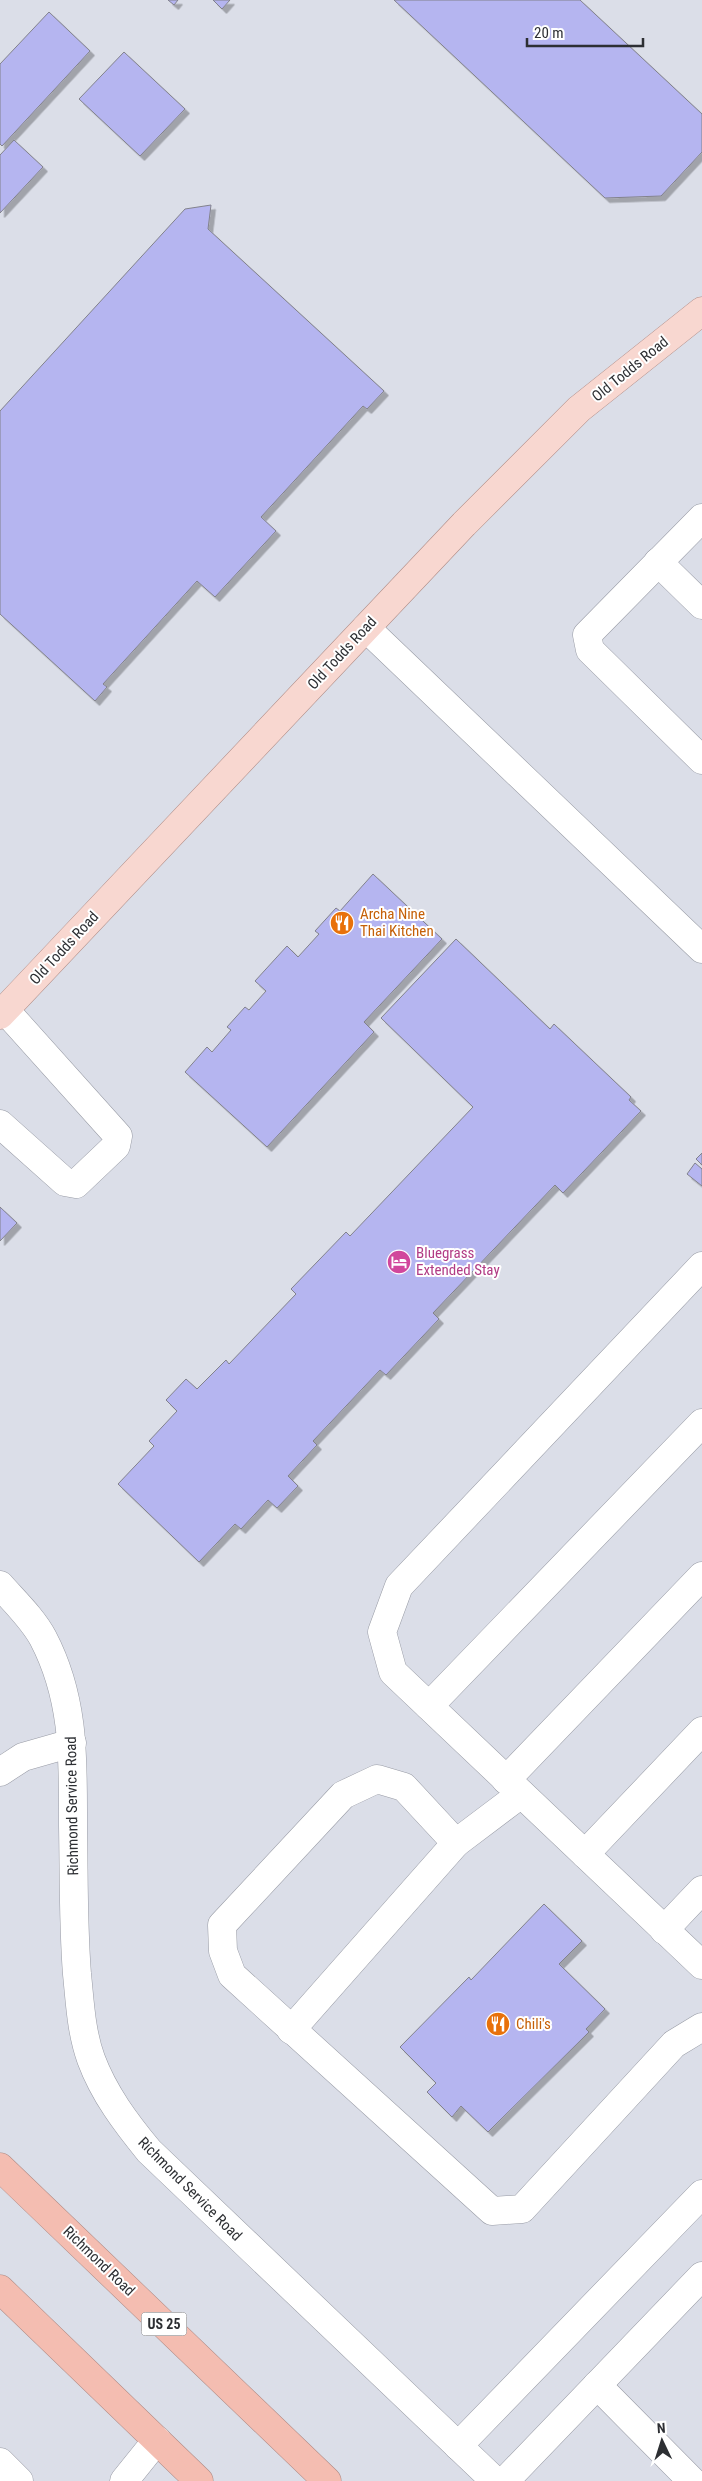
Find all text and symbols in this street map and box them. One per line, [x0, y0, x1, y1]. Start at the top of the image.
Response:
scale bar [527, 15, 643, 47]
text: 20 m [534, 24, 564, 42]
street label: Old Todds Road [588, 333, 672, 405]
street label: Old Todds Road [304, 613, 380, 693]
place label: Archa Nine Thai Kitchen [360, 905, 434, 940]
street label: Old Todds Road [26, 908, 102, 988]
restaurant icon: Archa Nine Thai Kitchen [329, 910, 355, 936]
place label: Bluegrass Extended Stay [416, 1244, 500, 1279]
hotel icon: Bluegrass Extended Stay [386, 1249, 412, 1275]
street label: Richmond Service Road [62, 1736, 82, 1876]
restaurant icon: Chili's [485, 2011, 511, 2037]
place label: Chili's [516, 2015, 551, 2033]
street label: Richmond Service Road [134, 2133, 246, 2245]
street label: Richmond Road [59, 2222, 139, 2300]
road number: US 25 [142, 2312, 186, 2336]
north arrow [637, 2416, 687, 2466]
text: N [656, 2420, 666, 2436]

